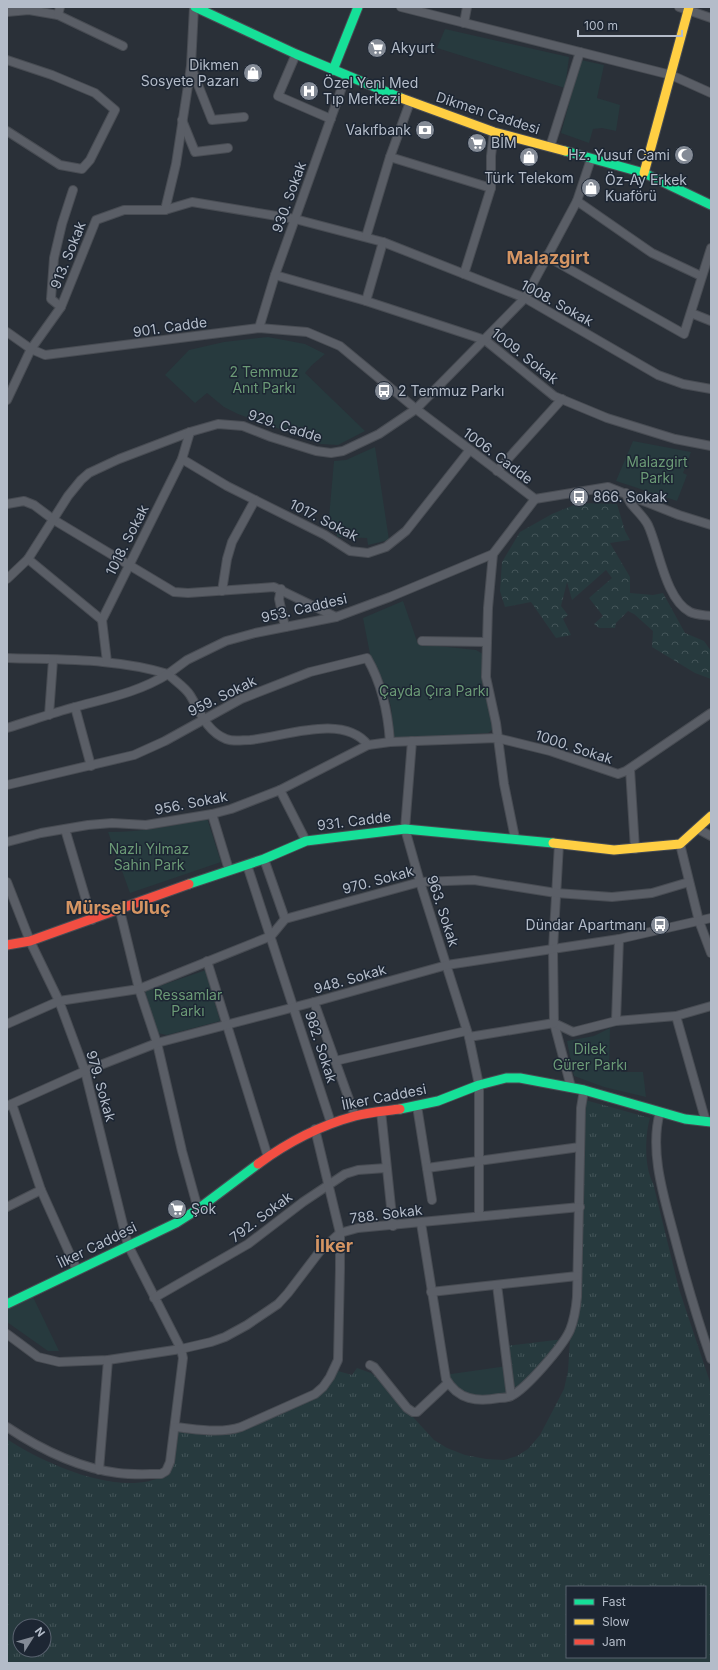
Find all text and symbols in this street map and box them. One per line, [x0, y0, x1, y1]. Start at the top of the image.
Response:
scale bar [578, 12, 682, 38]
text: 100 m [584, 18, 618, 33]
supermarket icon: Akyurt [366, 37, 388, 59]
place label: Akyurt [391, 39, 435, 56]
place label: Dikmen Sosyete Pazarı [141, 56, 239, 89]
shop icon: Dikmen Sosyete Pazarı [242, 62, 264, 84]
place label: Özel Yeni Med Tıp Merkezi [323, 74, 418, 107]
hospital icon: Özel Yeni Med Tıp Merkezi [298, 80, 320, 102]
street label: Dikmen Caddesi [434, 88, 542, 137]
bank icon: Vakıfbank [414, 119, 436, 141]
place label: Vakıfbank [345, 121, 411, 138]
supermarket icon: BİM [466, 132, 488, 154]
place label: BİM [491, 134, 517, 151]
mosque icon: Hz. Yusuf Cami [673, 144, 695, 166]
shop icon: Türk Telekom [518, 146, 540, 168]
place label: Hz. Yusuf Cami [568, 146, 670, 163]
street label: 930. Sokak [268, 159, 309, 235]
place label: Türk Telekom [484, 169, 574, 186]
place label: Öz-Ay Erkek Kuaförü [605, 171, 687, 204]
shop icon: Öz-Ay Erkek Kuaförü [580, 177, 602, 199]
street label: 913. Sokak [46, 218, 89, 291]
district label: Malazgirt [506, 247, 590, 268]
street label: 1008. Sokak [518, 276, 597, 330]
street label: 901. Cadde [132, 313, 208, 340]
street label: 1009. Sokak [488, 324, 562, 387]
park label: 2 Temmuz Anıt Parkı [229, 363, 299, 396]
bus stop icon: 2 Temmuz Parkı [373, 380, 395, 402]
place label: 2 Temmuz Parkı [398, 382, 504, 399]
street label: 929. Cadde [246, 406, 324, 445]
street label: 1006. Cadde [460, 424, 537, 487]
park label: Malazgirt Parkı [626, 453, 688, 486]
bus stop icon: 866. Sokak [568, 486, 590, 508]
place label: 866. Sokak [593, 488, 667, 505]
street label: 1017. Sokak [287, 495, 362, 544]
street label: 1018. Sokak [101, 501, 152, 578]
street label: 953. Caddesi [259, 589, 349, 626]
street label: 959. Sokak [185, 672, 259, 719]
park label: Çayda Çıra Parkı [379, 682, 489, 699]
street label: 1000. Sokak [533, 726, 615, 767]
street label: 956. Sokak [153, 787, 229, 818]
street label: 931. Cadde [316, 808, 392, 833]
park label: Nazlı Yılmaz Sahin Park [109, 840, 189, 873]
street label: 970. Sokak [340, 862, 416, 897]
street label: 963. Sokak [424, 873, 463, 949]
district label: Mürsel Uluç [65, 897, 171, 918]
bus stop icon: Dündar Apartmanı [649, 914, 671, 936]
place label: Dündar Apartmanı [526, 916, 646, 933]
street label: 948. Sokak [312, 960, 388, 997]
park label: Ressamlar Parkı [154, 986, 222, 1019]
street label: 982. Sokak [302, 1009, 341, 1085]
park label: Dilek Gürer Parkı [553, 1040, 627, 1073]
street label: 979. Sokak [83, 1048, 120, 1124]
street label: İlker Caddesi [340, 1080, 428, 1113]
street label: 792. Sokak [226, 1187, 295, 1246]
supermarket icon: Şok [166, 1198, 188, 1220]
place label: Şok [191, 1200, 216, 1217]
street label: 788. Sokak [349, 1201, 424, 1226]
street label: İlker Caddesi [54, 1218, 139, 1271]
district label: İlker [315, 1235, 353, 1256]
legend [566, 1586, 706, 1658]
text: Fast [602, 1594, 626, 1609]
text: Slow [602, 1614, 630, 1629]
north arrow [12, 1618, 52, 1658]
text: N [32, 1624, 48, 1640]
text: Jam [602, 1634, 626, 1649]

